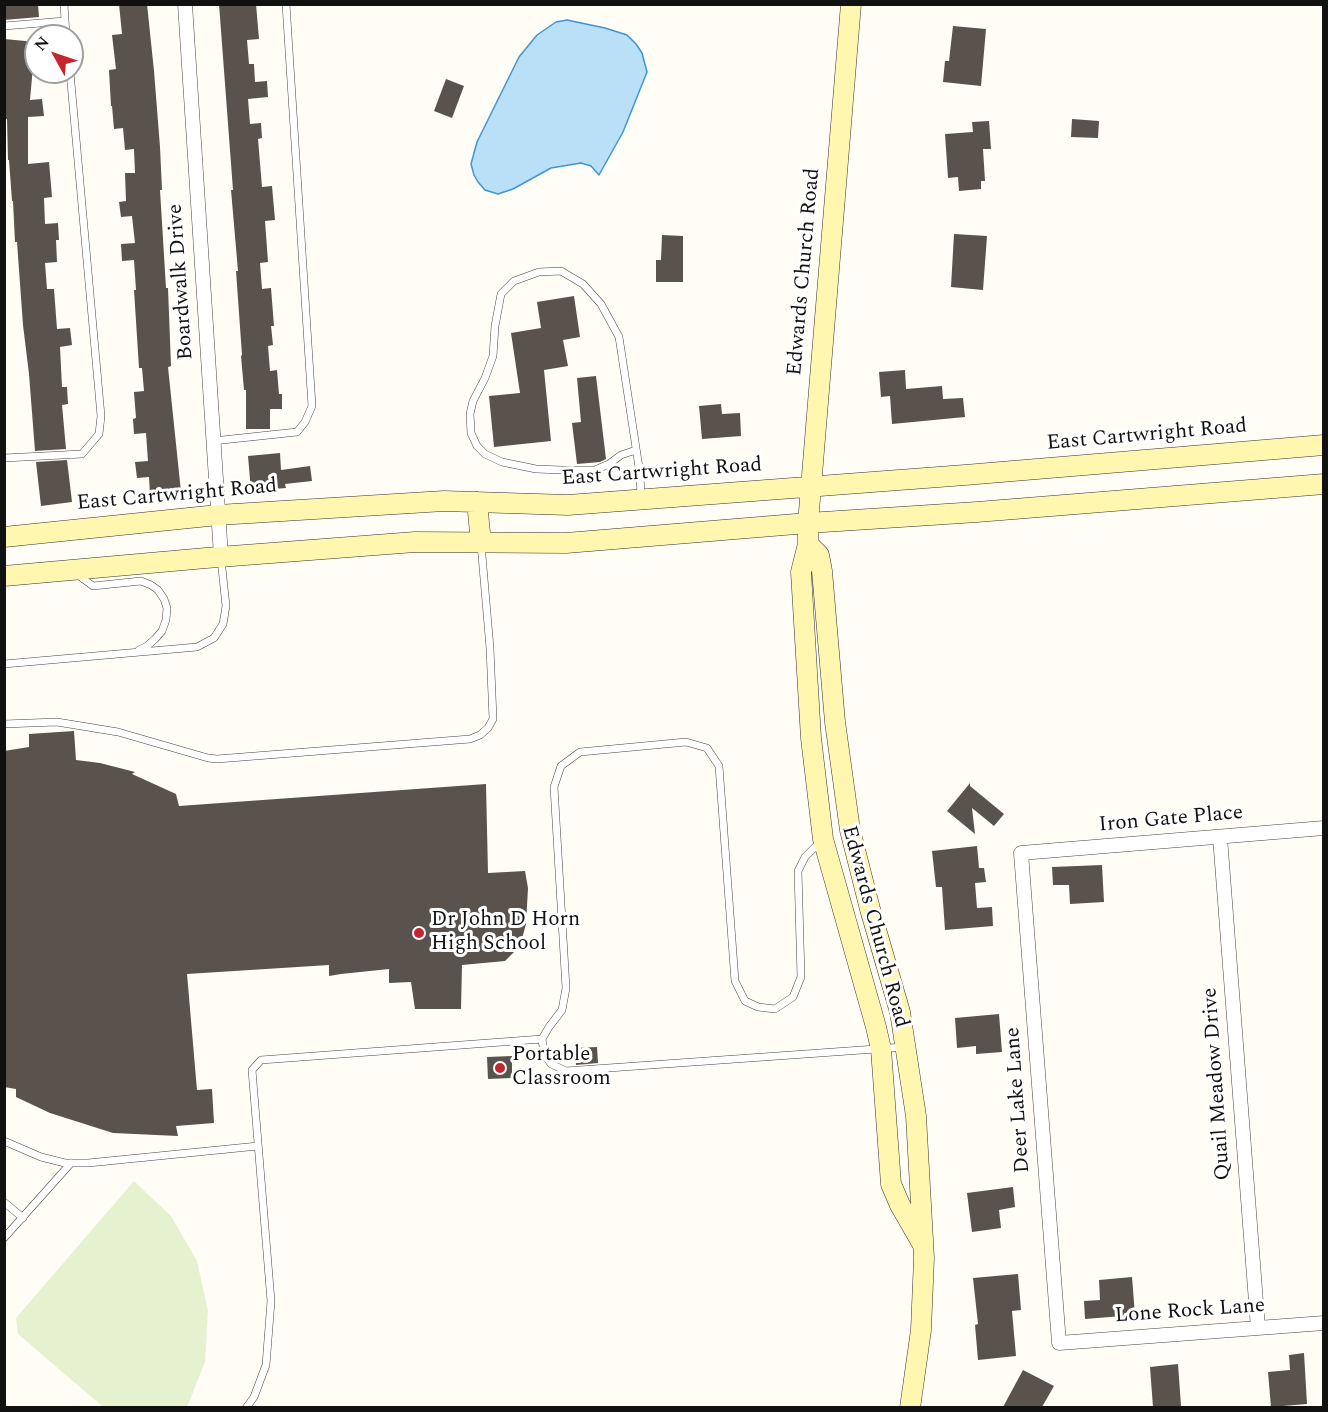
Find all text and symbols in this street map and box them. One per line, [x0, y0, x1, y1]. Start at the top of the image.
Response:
north arrow [24, 24, 84, 84]
text: N [28, 31, 55, 56]
street label: Edwards Church Road [783, 167, 827, 377]
street label: Boardwalk Drive [164, 203, 200, 361]
street label: East Cartwright Road [1046, 415, 1248, 457]
street label: East Cartwright Road [561, 453, 763, 493]
street label: East Cartwright Road [76, 475, 278, 517]
street label: Iron Gate Place [1098, 801, 1244, 839]
street label: Edwards Church Road [835, 823, 913, 1031]
place label: Dr John D Horn High School [431, 908, 580, 958]
marker: Dr John D Horn High School [412, 926, 426, 940]
street label: Quail Meadow Drive [1199, 987, 1237, 1181]
street label: Deer Lake Lane [1001, 1026, 1037, 1174]
place label: Portable Classroom [512, 1043, 611, 1093]
marker: Portable Classroom [493, 1061, 507, 1075]
street label: Lone Rock Lane [1114, 1294, 1266, 1330]

